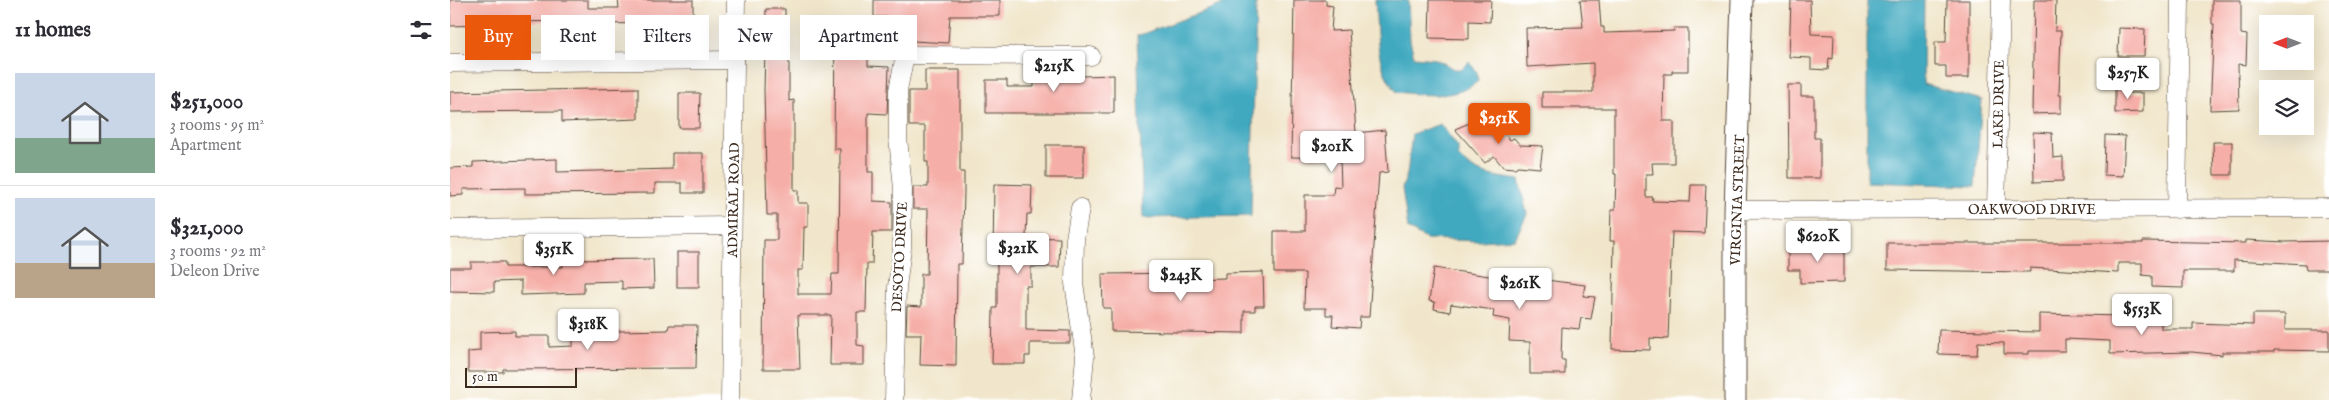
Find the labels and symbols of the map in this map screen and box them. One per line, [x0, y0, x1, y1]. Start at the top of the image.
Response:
north arrow [2259, 15, 2314, 70]
pin: $215K [1019, 51, 1089, 93]
pin: $257K [2093, 58, 2163, 100]
street label: LAKE DRIVE [1989, 59, 2009, 149]
pin: $251K [1464, 102, 1534, 145]
pin: $201K [1297, 130, 1367, 173]
street label: VIRGINIA STREET [1727, 134, 1749, 267]
street label: ADMIRAL ROAD [724, 142, 744, 259]
street label: DESOTO DRIVE [888, 201, 912, 313]
street label: OAKWOOD DRIVE [1968, 201, 2096, 219]
pin: $620K [1783, 220, 1853, 263]
pin: $321K [983, 232, 1053, 275]
pin: $351K [519, 234, 589, 276]
pin: $243K [1146, 260, 1216, 302]
pin: $261K [1485, 268, 1555, 310]
pin: $553K [2107, 294, 2177, 336]
pin: $318K [553, 308, 623, 351]
scale bar [465, 365, 578, 388]

